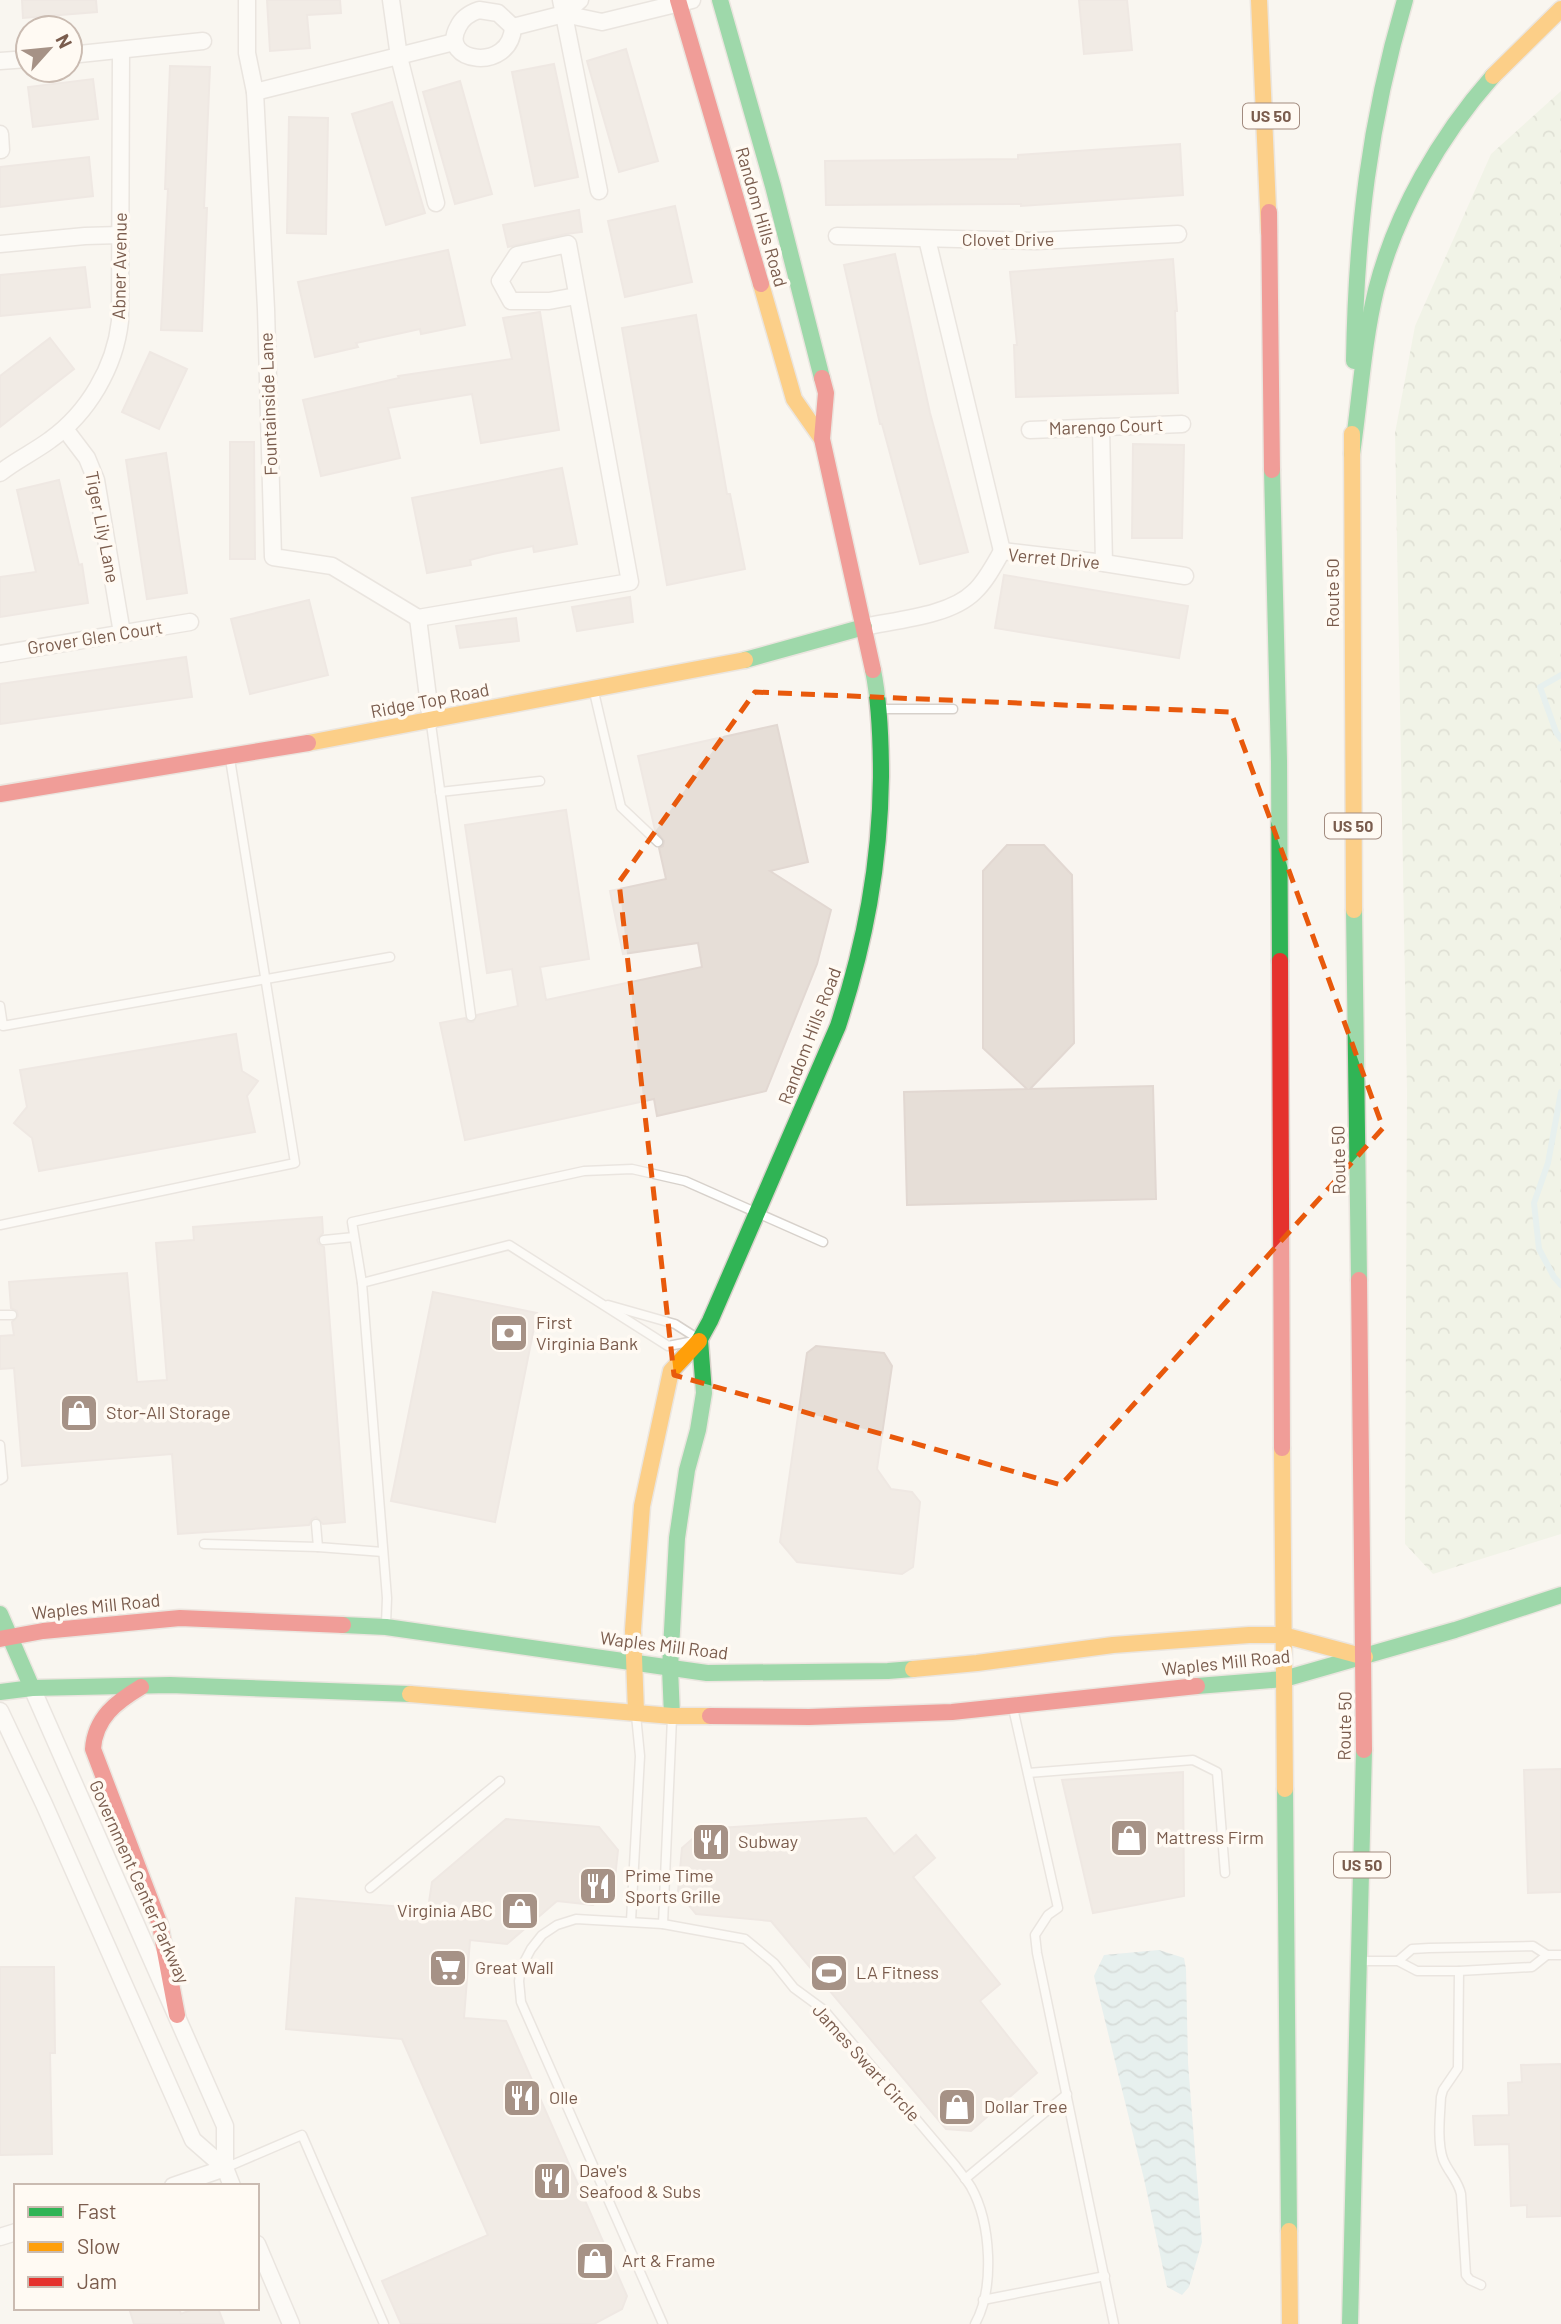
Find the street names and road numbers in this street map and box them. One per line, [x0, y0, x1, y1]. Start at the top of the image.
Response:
road number: US 50 [1243, 104, 1299, 128]
street label: Random Hills Road [731, 144, 792, 289]
street label: Abner Avenue [107, 212, 131, 320]
street label: Clovet Drive [962, 228, 1054, 250]
street label: Fountainside Lane [255, 332, 281, 476]
street label: Marengo Court [1048, 413, 1164, 439]
street label: Tiger Lily Lane [81, 469, 125, 585]
street label: Verret Drive [1007, 543, 1101, 573]
street label: Route 50 [1321, 558, 1343, 628]
street label: Grover Glen Court [26, 615, 164, 659]
street label: Ridge Top Road [369, 678, 491, 722]
road number: US 50 [1325, 814, 1381, 838]
street label: Random Hills Road [773, 964, 845, 1107]
street label: Route 50 [1326, 1125, 1350, 1195]
street label: Waples Mill Road [31, 1588, 161, 1624]
street label: Waples Mill Road [599, 1626, 730, 1664]
street label: Waples Mill Road [1161, 1644, 1291, 1680]
street label: Route 50 [1332, 1691, 1356, 1761]
street label: Government Center Parkway [85, 1776, 195, 1987]
road number: US 50 [1334, 1853, 1390, 1878]
street label: James Swart Circle [808, 1999, 925, 2126]

